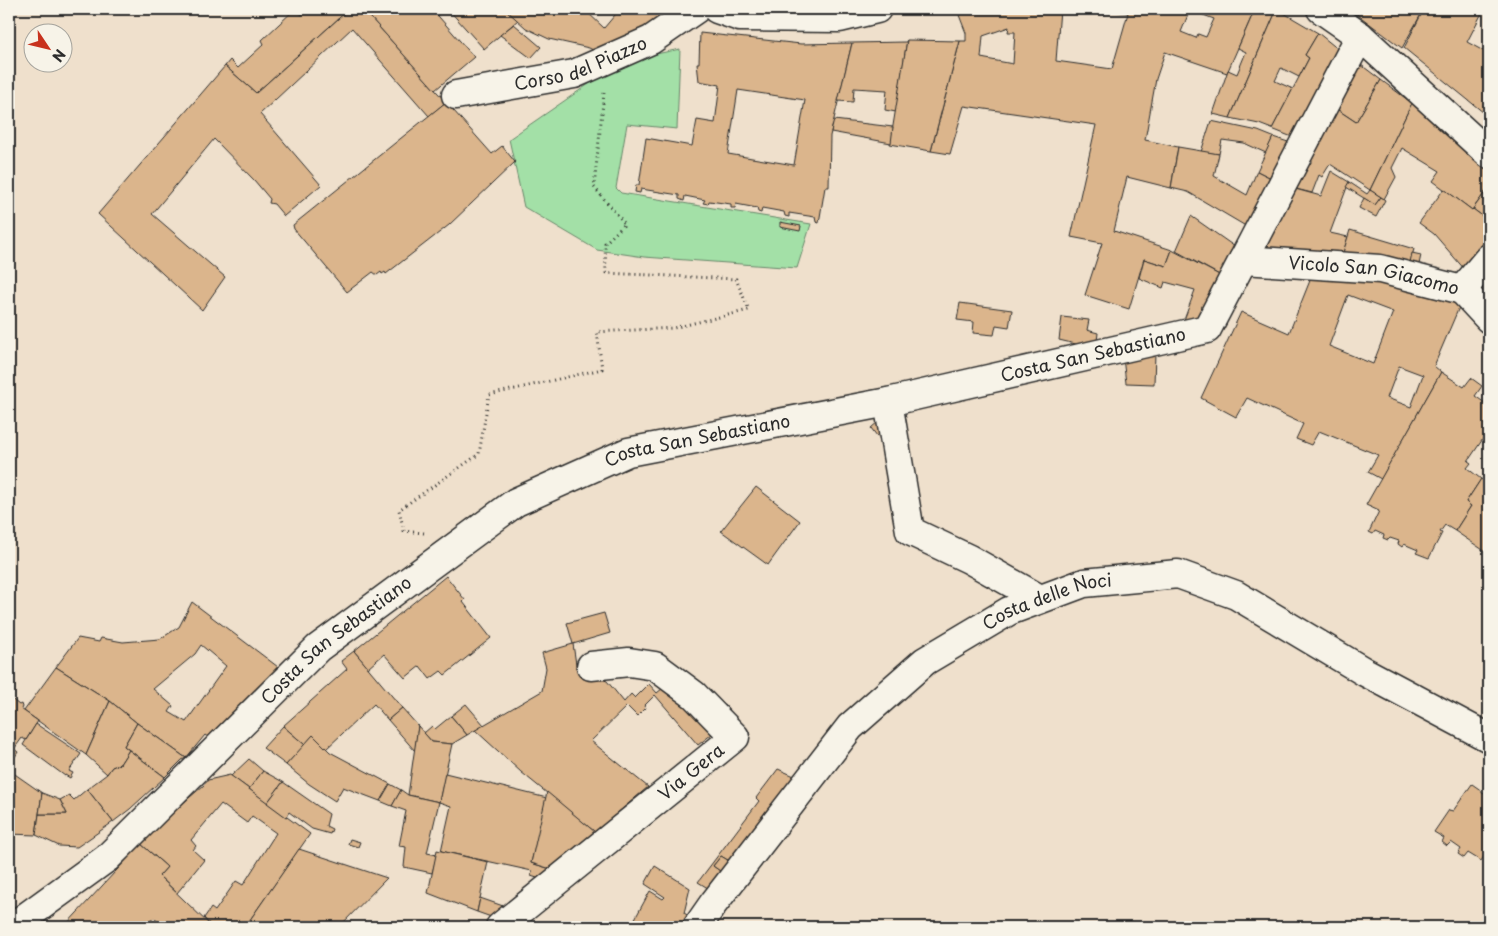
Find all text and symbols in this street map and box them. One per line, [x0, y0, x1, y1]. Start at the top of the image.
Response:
north arrow [22, 22, 72, 72]
street label: Corso del Piazzo [512, 28, 651, 96]
text: N [47, 45, 71, 66]
street label: Vicolo San Giacomo [1288, 248, 1462, 301]
street label: Costa San Sebastiano [998, 319, 1188, 388]
street label: Costa San Sebastiano [600, 406, 792, 473]
street label: Costa delle Noci [977, 565, 1113, 636]
street label: Costa San Sebastiano [254, 569, 417, 710]
street label: Via Gera [652, 736, 729, 806]

